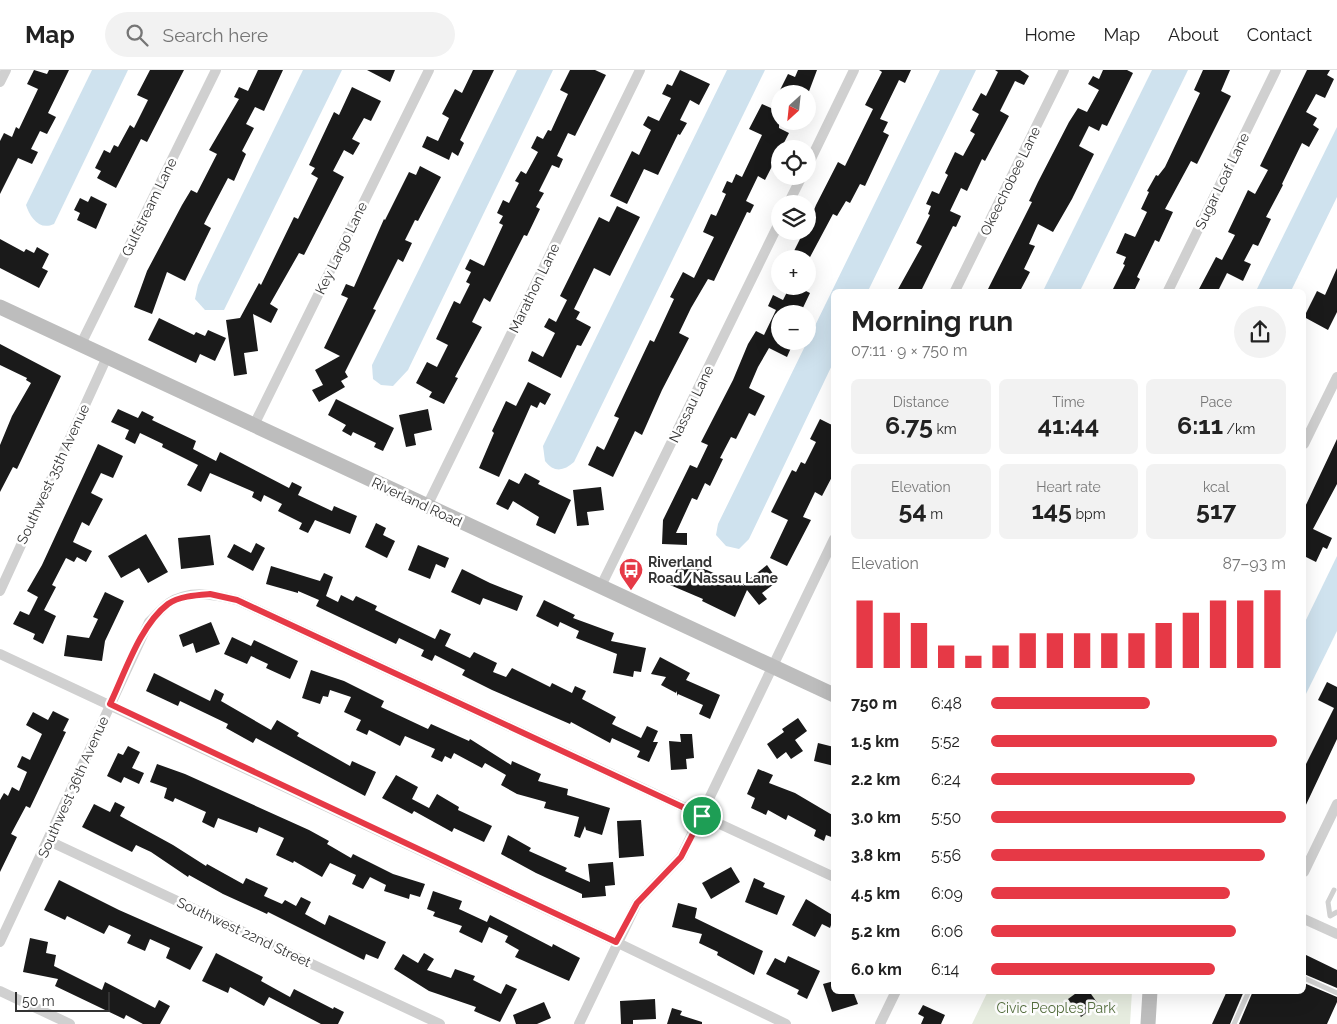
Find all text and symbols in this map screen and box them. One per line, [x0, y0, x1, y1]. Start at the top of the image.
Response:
search box [105, 12, 455, 57]
text: Map [25, 20, 75, 49]
icon: search [123, 21, 151, 49]
text: Search here [163, 24, 268, 46]
text: Home [1024, 24, 1075, 45]
text: Map [1103, 24, 1140, 45]
text: About [1168, 24, 1219, 45]
text: Contact [1247, 24, 1312, 45]
north arrow [771, 85, 816, 130]
map controls [771, 85, 816, 350]
street label: Okeechobee Lane [977, 124, 1043, 238]
street label: Sugar Loaf Lane [1192, 130, 1252, 232]
button: locate [771, 140, 816, 185]
street label: Gulfstream Lane [118, 155, 180, 259]
button: layers [771, 195, 816, 240]
street label: Key Largo Lane [312, 199, 370, 297]
street label: Marathon Lane [505, 241, 563, 335]
button: + [771, 250, 816, 295]
button: − [771, 305, 816, 350]
text: Morning run [851, 305, 1013, 338]
button: share [1234, 306, 1286, 358]
text: 07:11 · 9 × 750 m [851, 341, 968, 360]
street label: Nassau Lane [665, 363, 717, 445]
text: Distance [893, 394, 949, 410]
text: Time [1052, 394, 1085, 410]
text: Pace [1200, 394, 1232, 410]
street label: Southwest 35th Avenue [14, 402, 92, 546]
text: 6.75 [885, 410, 933, 440]
text: 41:44 [1038, 410, 1099, 440]
text: 6:11 [1177, 410, 1223, 440]
text: km [933, 421, 957, 437]
text: /km [1223, 421, 1255, 437]
street label: Riverland Road [369, 474, 465, 530]
text: Elevation [891, 479, 951, 495]
text: Heart rate [1036, 479, 1101, 495]
text: kcal [1203, 479, 1229, 495]
text: 54 [899, 495, 927, 525]
text: 145 [1031, 495, 1072, 525]
text: 517 [1196, 495, 1236, 525]
text: m [927, 506, 943, 522]
text: bpm [1072, 506, 1106, 522]
place label: Riverland Road/Nassau Lane [648, 554, 779, 586]
text: Elevation [851, 554, 919, 573]
text: 87–93 m [1223, 554, 1286, 573]
bus stop icon: Riverland Road/Nassau Lane [618, 557, 644, 591]
text: 750 m [851, 694, 897, 713]
text: 6:48 [931, 694, 962, 713]
street label: Southwest 36th Avenue [35, 714, 111, 860]
text: 1.5 km [851, 732, 899, 751]
text: 5:52 [931, 732, 960, 751]
text: 2.2 km [851, 770, 900, 789]
text: 6:24 [931, 770, 961, 789]
pin [681, 795, 723, 837]
icon: arrive [688, 802, 716, 830]
text: 3.0 km [851, 808, 901, 827]
text: 5:50 [931, 808, 961, 827]
text: 3.8 km [851, 846, 901, 865]
text: 5:56 [931, 846, 961, 865]
text: 4.5 km [851, 884, 900, 903]
text: 6:09 [931, 884, 963, 903]
street label: Southwest 22nd Street [174, 894, 314, 970]
text: 5.2 km [851, 922, 900, 941]
text: 6:06 [931, 922, 963, 941]
text: 6.0 km [851, 960, 902, 979]
text: 6:14 [931, 960, 959, 979]
scale bar [15, 989, 110, 1012]
text: 50 m [22, 993, 55, 1009]
park label: Civic Peoples Park [996, 1000, 1116, 1016]

